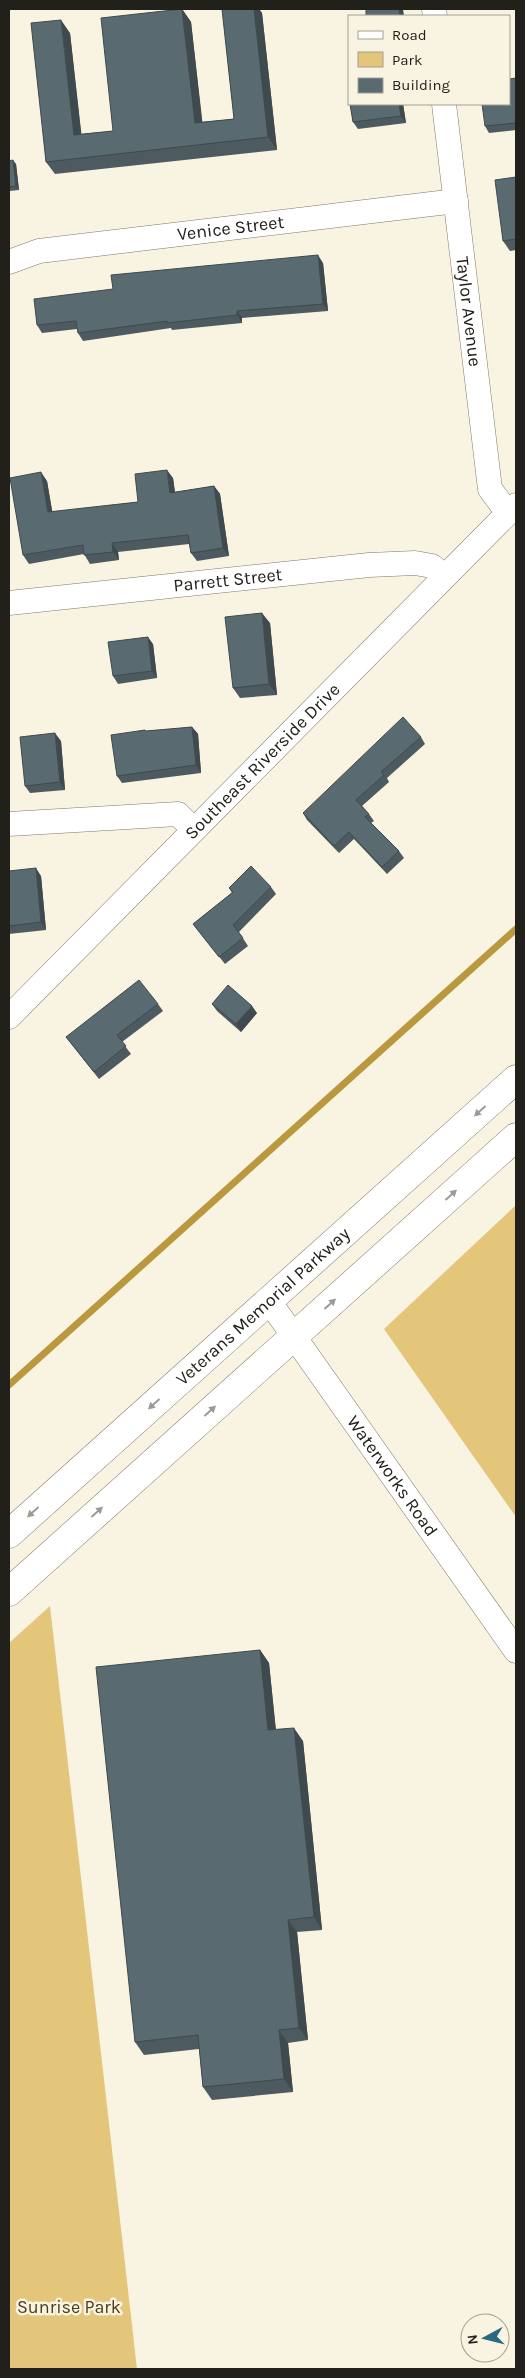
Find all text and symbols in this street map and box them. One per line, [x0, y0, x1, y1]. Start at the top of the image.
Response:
legend [348, 15, 510, 105]
text: Road [392, 26, 427, 44]
text: Park [392, 51, 422, 69]
text: Building [392, 76, 450, 94]
street label: Venice Street [176, 211, 285, 245]
street label: Taylor Avenue [451, 255, 486, 368]
street label: Parrett Street [172, 563, 284, 597]
street label: Southeast Riverside Drive [180, 678, 344, 844]
one-way arrow [473, 1106, 486, 1117]
one-way arrow [444, 1190, 457, 1201]
street label: Veterans Memorial Parkway [171, 1222, 355, 1390]
one-way arrow [323, 1298, 335, 1310]
one-way arrow [148, 1398, 161, 1409]
one-way arrow [203, 1406, 216, 1417]
street label: Waterworks Road [342, 1411, 443, 1541]
one-way arrow [28, 1506, 40, 1518]
one-way arrow [91, 1507, 104, 1518]
park label: Sunrise Park [17, 2296, 121, 2318]
north arrow [460, 2313, 510, 2363]
text: N [464, 2334, 482, 2346]

